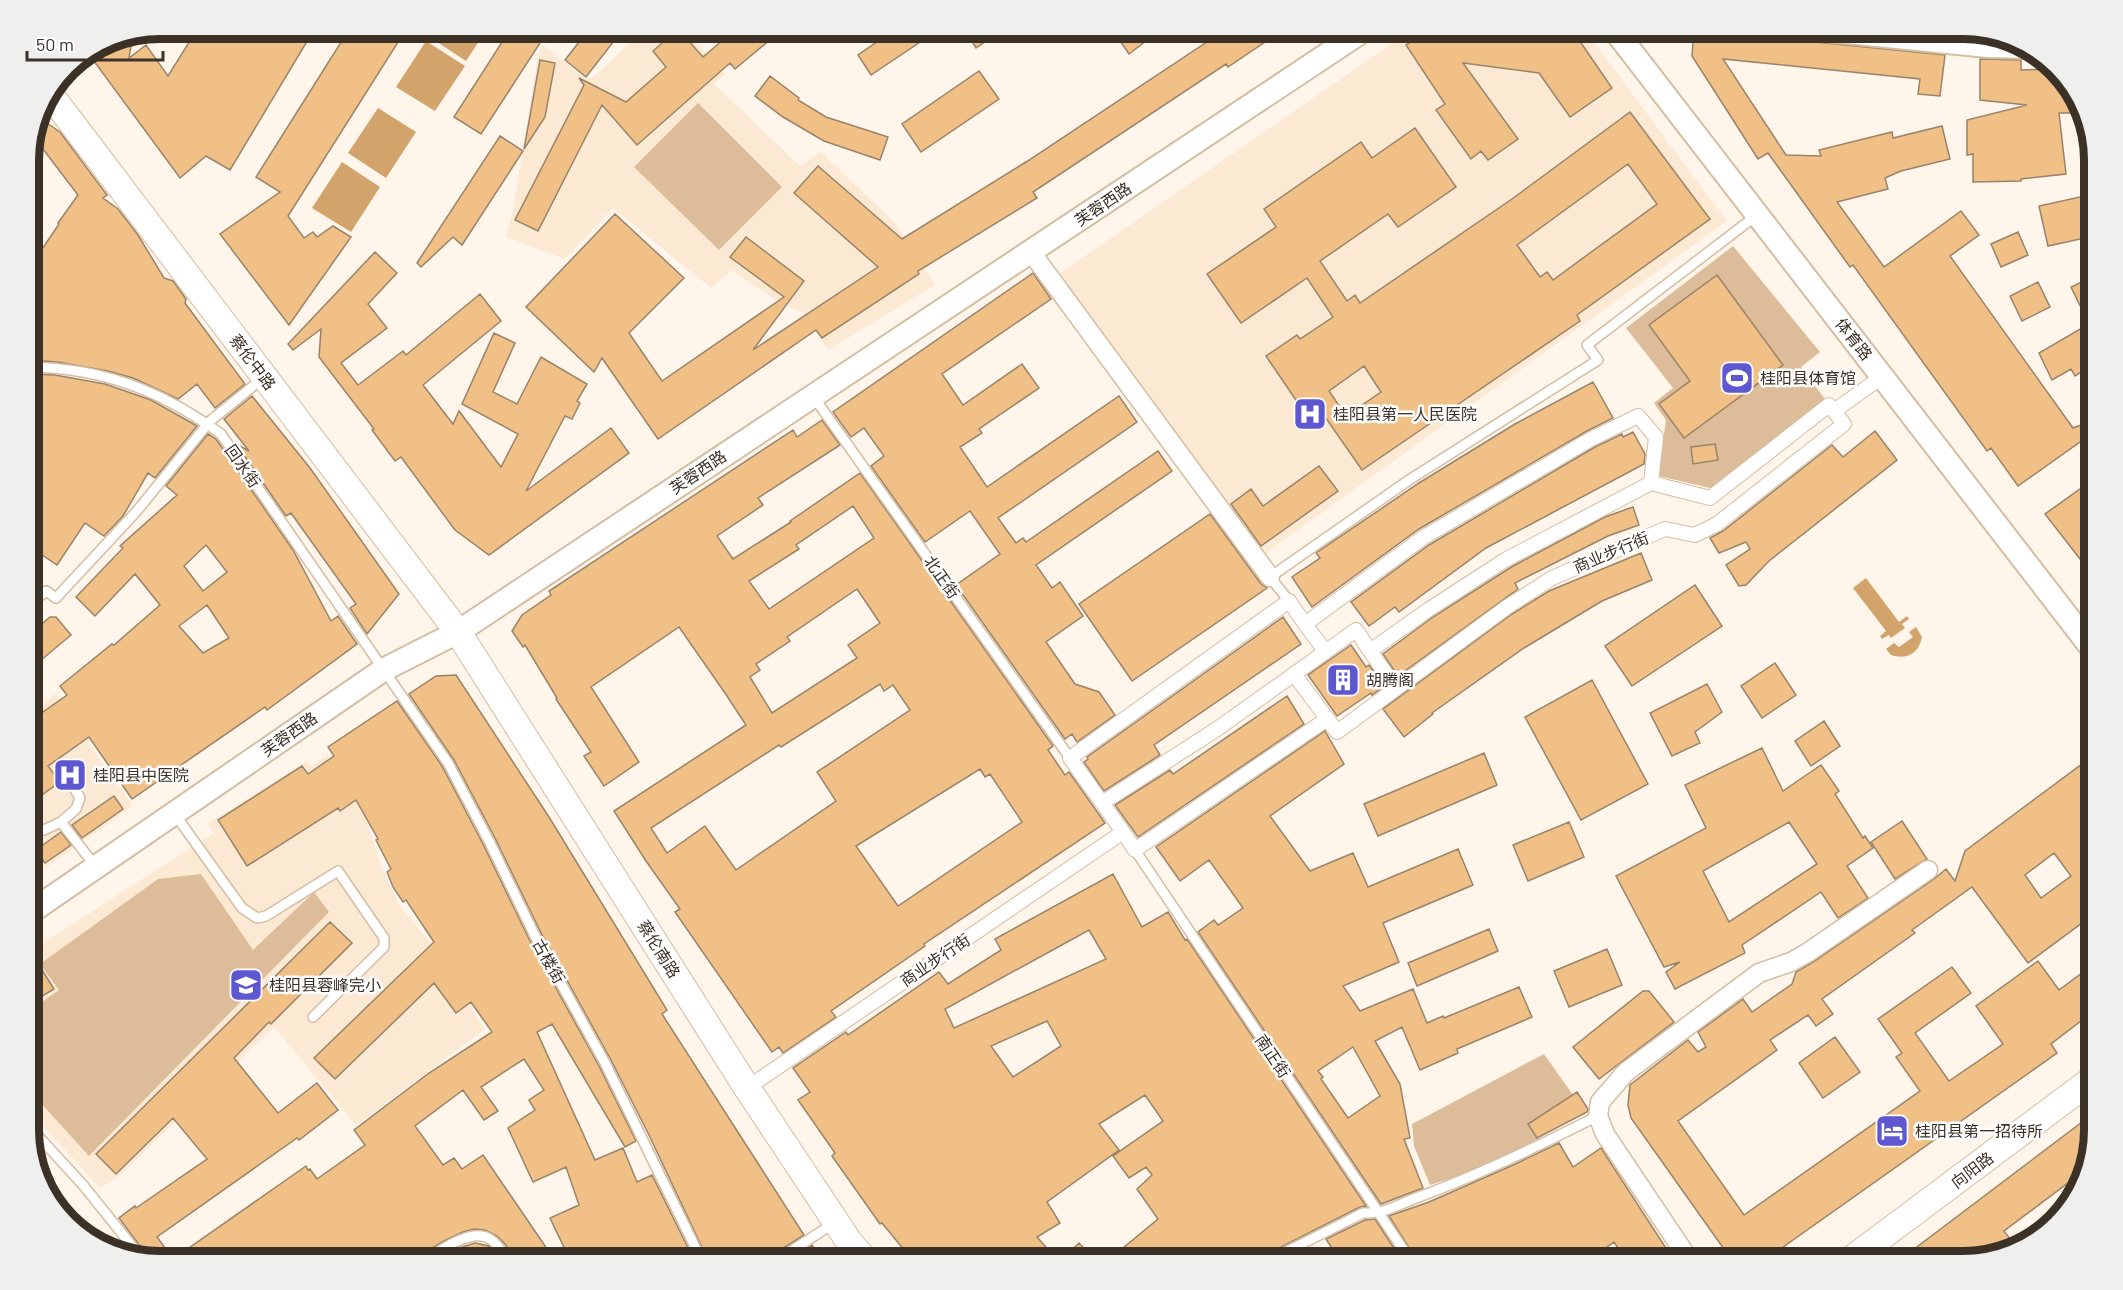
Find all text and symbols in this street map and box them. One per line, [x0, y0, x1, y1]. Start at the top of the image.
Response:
scale bar [27, 24, 164, 62]
text: 50 m [36, 33, 74, 55]
street label: 芙蓉西路 [1071, 178, 1135, 229]
street label: 体育路 [1832, 314, 1877, 363]
street label: 蔡伦中路 [227, 330, 280, 393]
sports icon: 桂阳县体育馆 [1719, 360, 1755, 396]
place label: 桂阳县体育馆 [1760, 368, 1856, 387]
hospital icon: 桂阳县第一人民医院 [1292, 396, 1328, 432]
place label: 桂阳县第一人民医院 [1333, 404, 1477, 423]
street label: 回水街 [222, 441, 265, 491]
street label: 芙蓉西路 [666, 446, 730, 497]
street label: 商业步行街 [1570, 527, 1651, 576]
street label: 北正街 [921, 552, 964, 602]
building icon: 胡腾阁 [1325, 662, 1361, 698]
place label: 胡腾阁 [1366, 670, 1414, 689]
street label: 芙蓉西路 [257, 707, 320, 760]
hospital icon: 桂阳县中医院 [52, 757, 88, 793]
place label: 桂阳县中医院 [93, 765, 189, 784]
street label: 蔡伦南路 [634, 917, 684, 981]
street label: 商业步行街 [896, 929, 973, 990]
street label: 古楼街 [529, 935, 569, 986]
school or university icon: 桂阳县蓉峰完小 [228, 967, 264, 1003]
place label: 桂阳县蓉峰完小 [269, 975, 381, 994]
street label: 南正街 [1252, 1031, 1295, 1081]
hotel icon: 桂阳县第一招待所 [1874, 1113, 1910, 1149]
place label: 桂阳县第一招待所 [1915, 1121, 2043, 1140]
street label: 向阳路 [1947, 1148, 1997, 1192]

